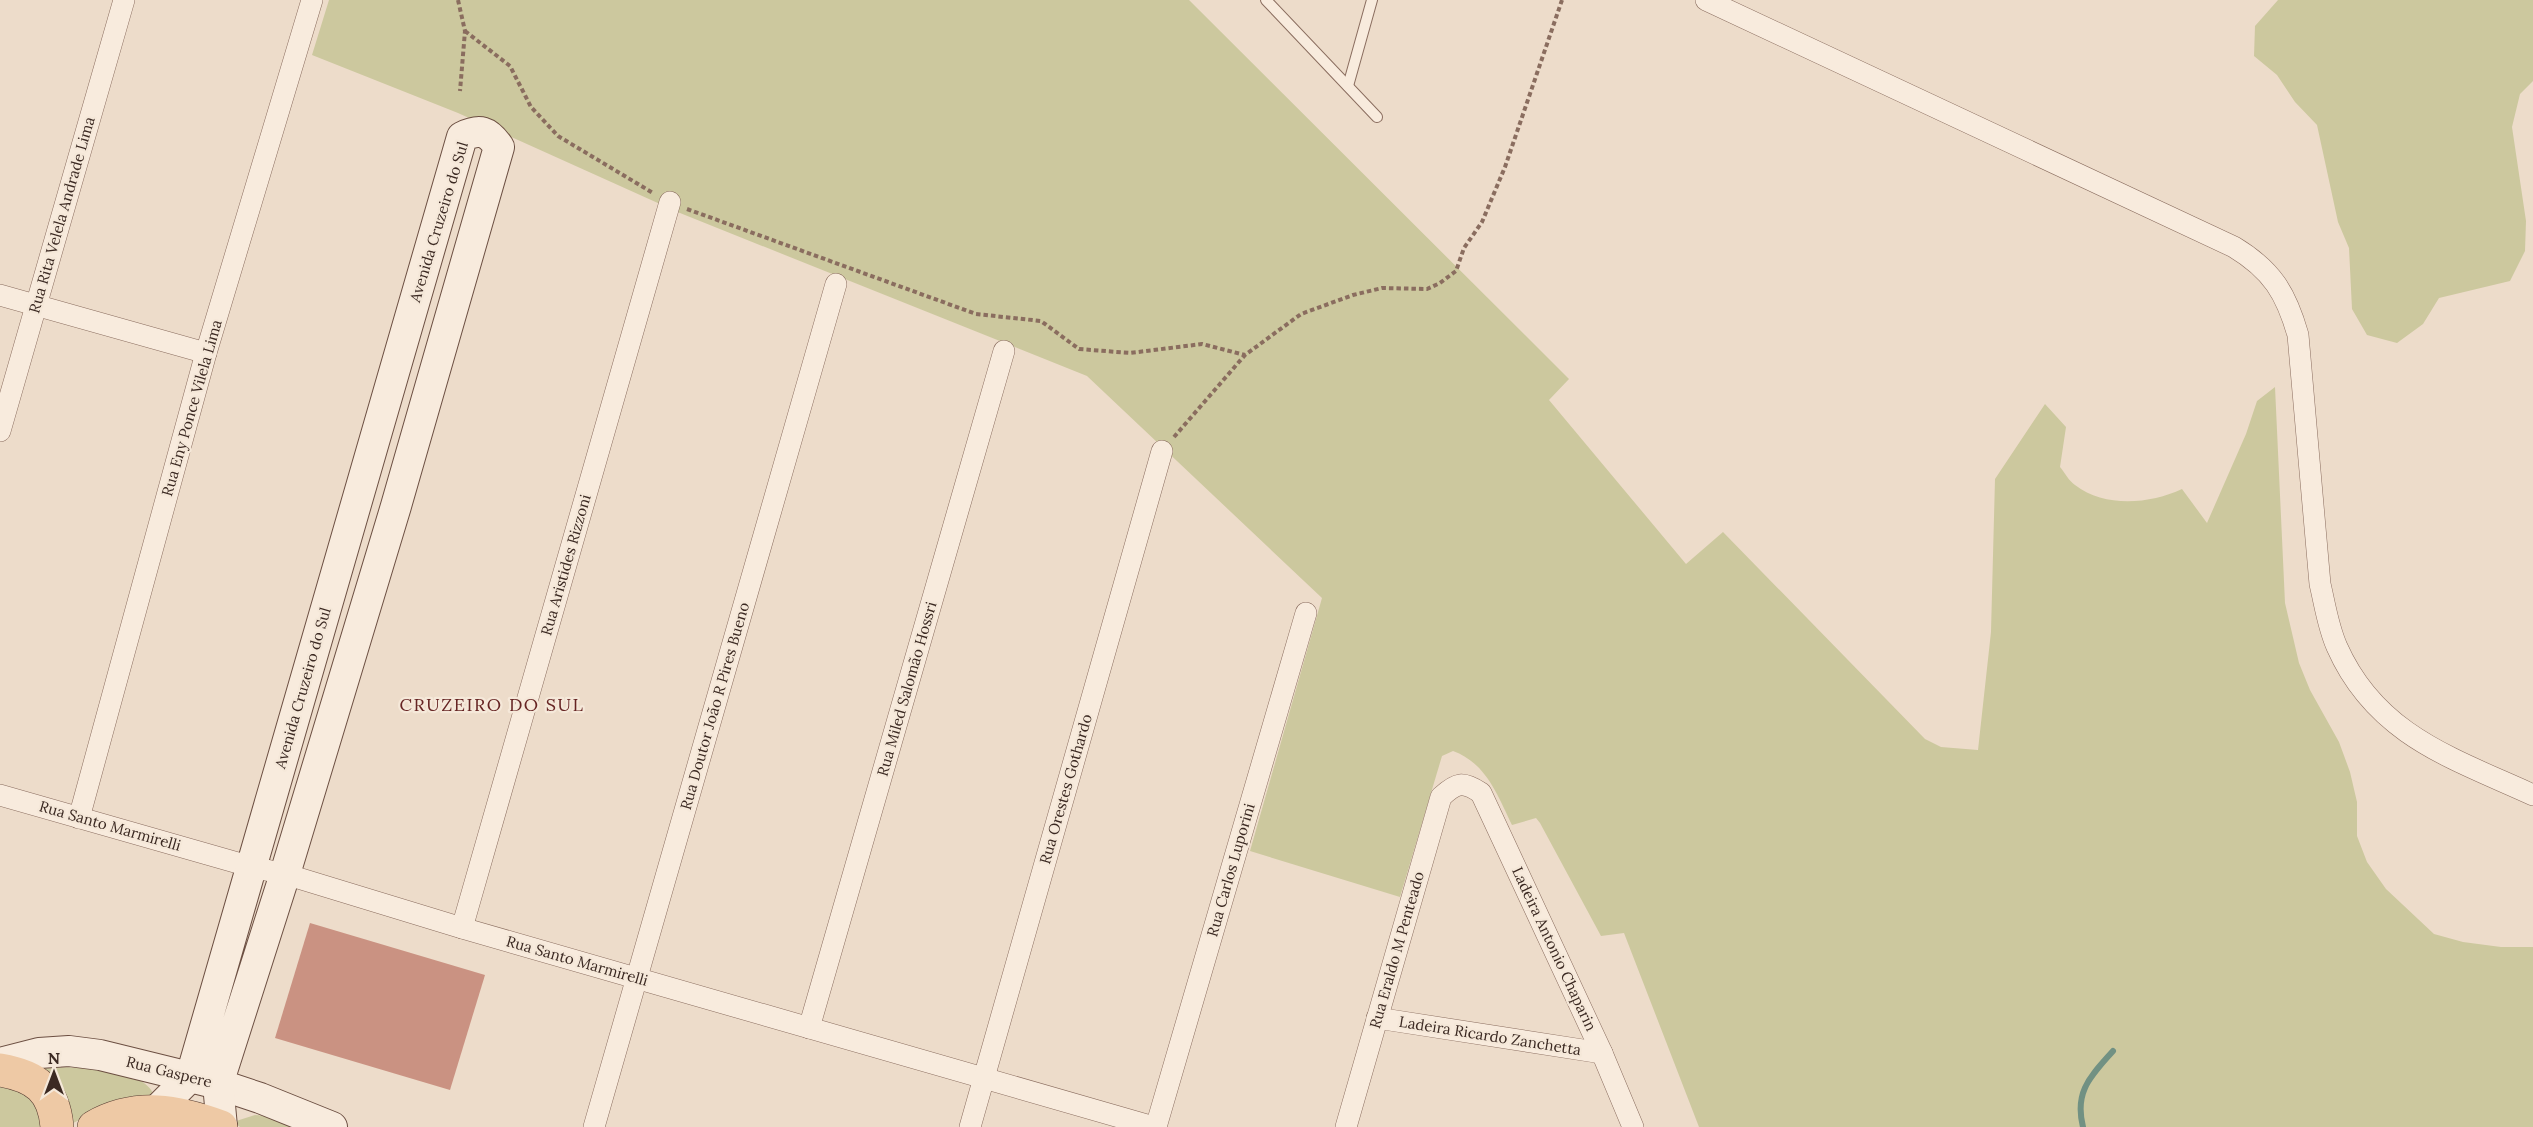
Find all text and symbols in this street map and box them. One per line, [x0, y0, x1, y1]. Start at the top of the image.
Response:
street label: Rua Rita Velela Andrade Lima [24, 114, 99, 315]
street label: Avenida Cruzeiro do Sul [405, 139, 472, 305]
street label: Rua Eny Ponce Vilela Lima [157, 317, 226, 498]
street label: Rua Aristides Rizzoni [536, 492, 595, 638]
street label: Rua Miled Salomão Hossri [872, 599, 941, 778]
street label: Rua Doutor João R Pires Bueno [676, 600, 753, 812]
street label: Avenida Cruzeiro do Sul [270, 605, 335, 772]
district label: CRUZEIRO DO SUL [400, 693, 584, 716]
street label: Rua Orestes Gothardo [1035, 711, 1096, 866]
street label: Rua Santo Marmirelli [37, 796, 183, 855]
street label: Rua Carlos Luporini [1202, 801, 1259, 939]
street label: Ladeira Antonio Chaparin [1508, 864, 1601, 1034]
street label: Rua Eraldo M Penteado [1365, 869, 1428, 1031]
street label: Rua Santo Marmirelli [504, 931, 650, 990]
street label: Ladeira Ricardo Zanchetta [1398, 1012, 1583, 1059]
north arrow [24, 1043, 84, 1103]
text: N [48, 1048, 60, 1068]
street label: Rua Gaspere [124, 1052, 214, 1091]

